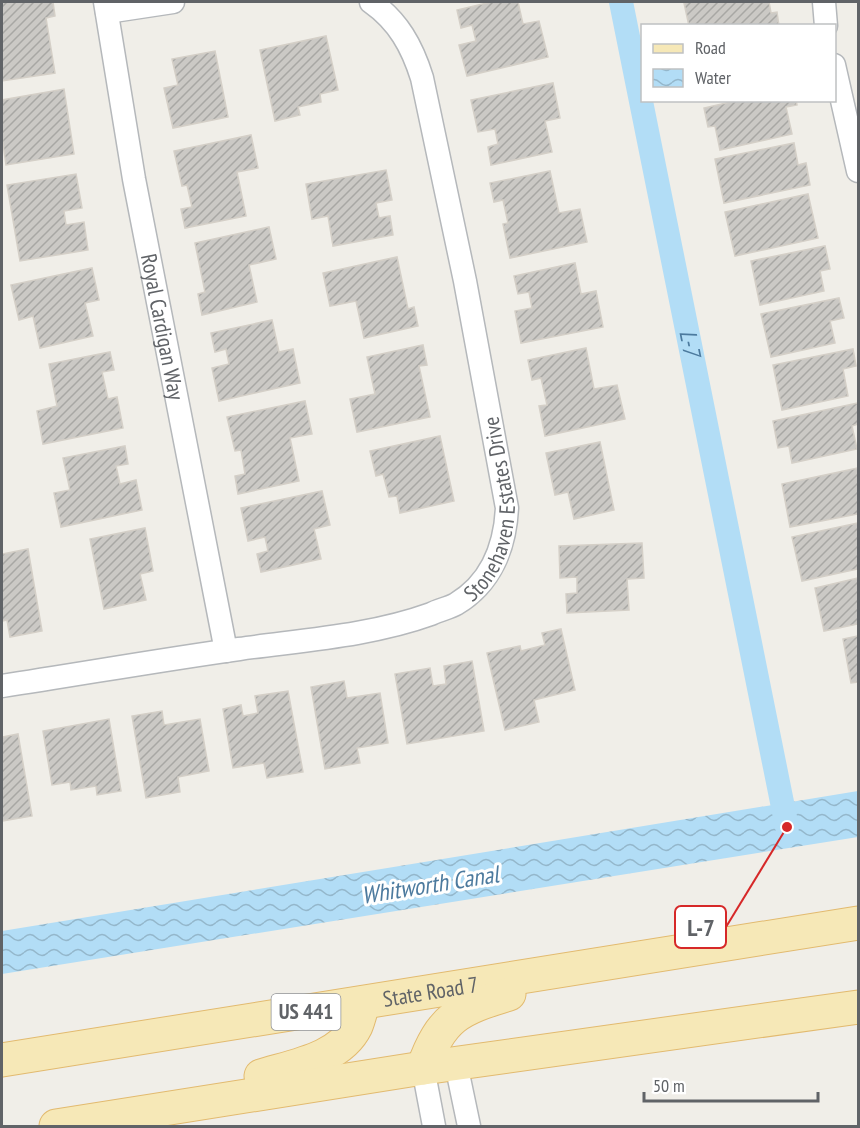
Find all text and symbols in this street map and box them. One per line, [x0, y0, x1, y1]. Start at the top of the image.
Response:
legend [641, 24, 836, 102]
text: Road [695, 36, 726, 59]
text: Water [695, 66, 731, 89]
street label: Royal Cardigan Way [135, 251, 191, 403]
water label: L-7 [672, 327, 709, 362]
street label: Stonehaven Estates Drive [458, 414, 521, 607]
water label: Whitworth Canal [359, 858, 503, 911]
callout: L-7 [675, 906, 726, 948]
text: L-7 [687, 912, 715, 943]
street label: State Road 7 [381, 970, 480, 1013]
road number: US 441 [272, 994, 340, 1030]
scale bar [644, 1065, 818, 1103]
text: 50 m [653, 1074, 685, 1097]

